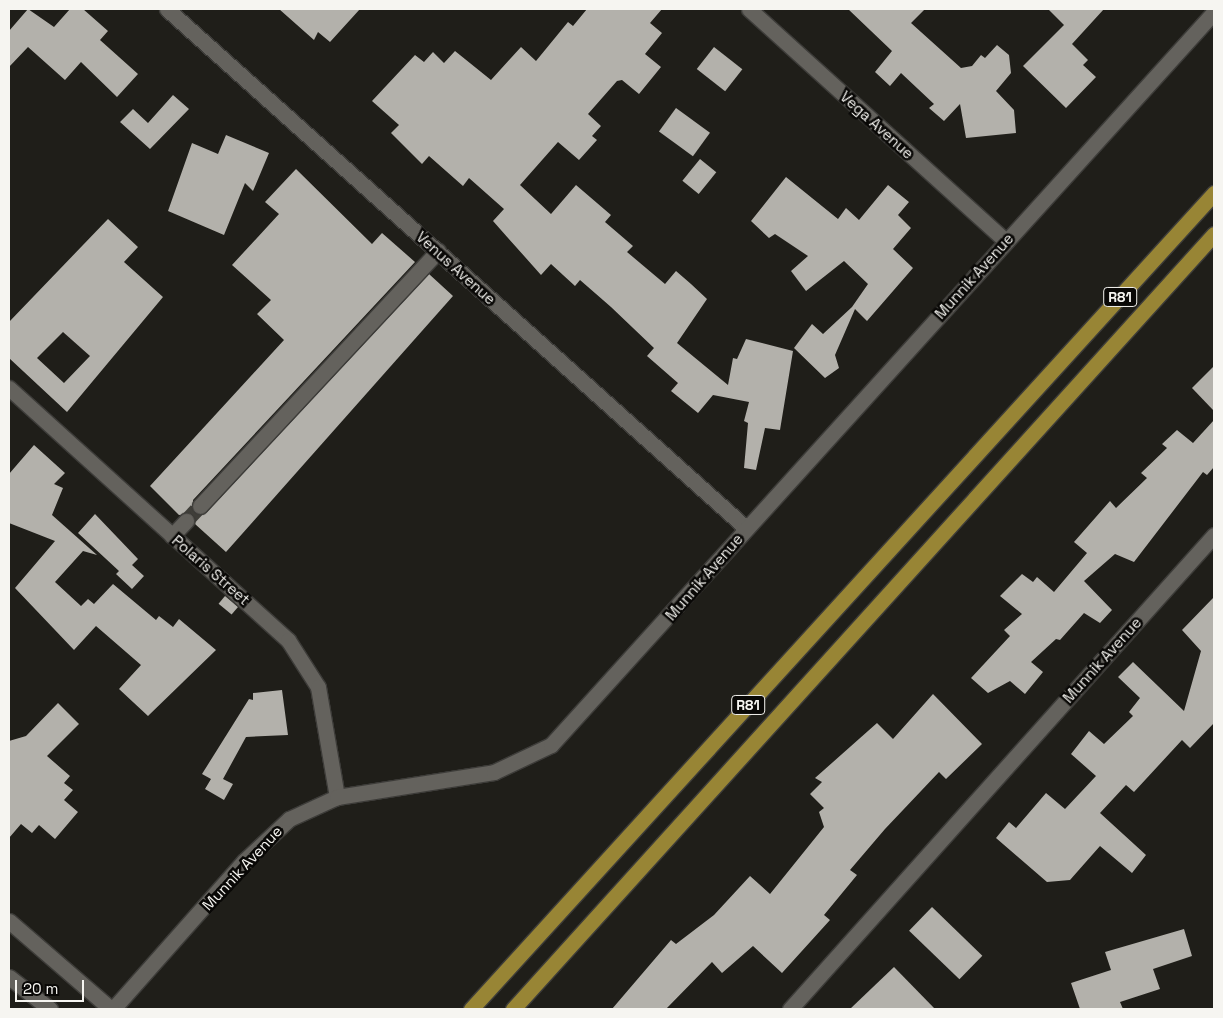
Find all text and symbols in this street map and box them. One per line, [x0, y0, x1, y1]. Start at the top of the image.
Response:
street label: Vega Avenue [837, 87, 917, 163]
street label: Venus Avenue [413, 228, 499, 308]
street label: Munnik Avenue [931, 229, 1017, 323]
road number: R81 [1102, 286, 1138, 308]
street label: Munnik Avenue [661, 530, 747, 624]
street label: Polaris Street [168, 531, 254, 609]
street label: Munnik Avenue [1059, 613, 1145, 707]
road number: R81 [730, 694, 766, 716]
street label: Munnik Avenue [198, 822, 286, 914]
scale bar [18, 970, 86, 1002]
text: 20 m [23, 979, 58, 998]

